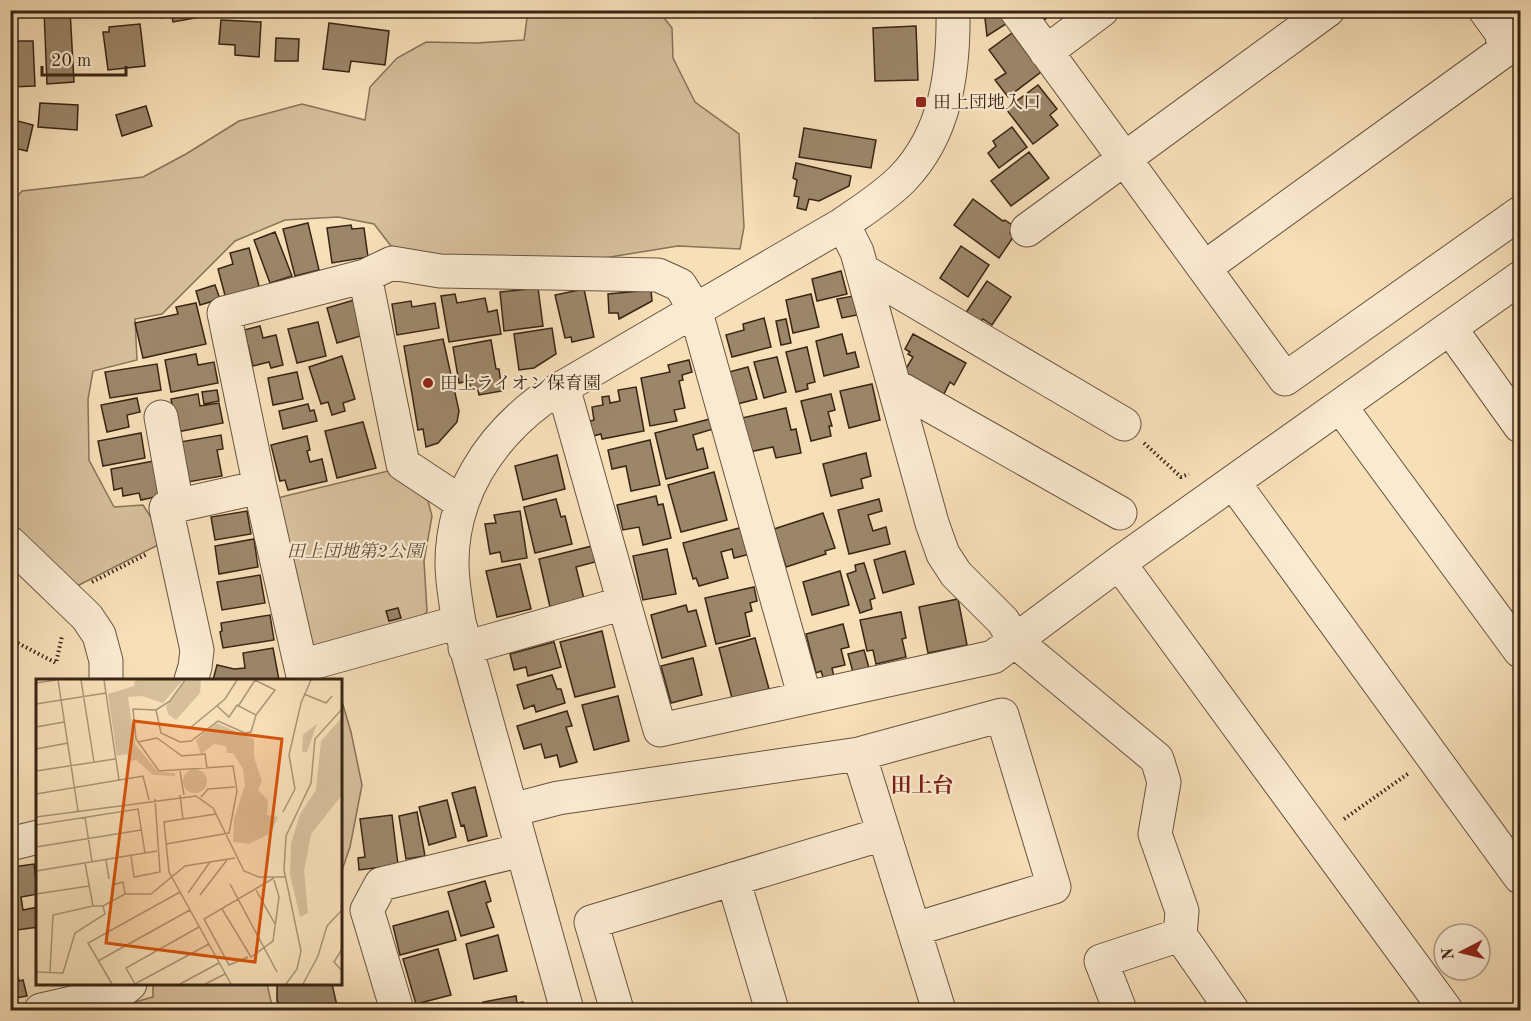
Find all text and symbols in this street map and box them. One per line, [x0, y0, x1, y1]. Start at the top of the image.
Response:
scale bar [42, 39, 126, 77]
text: 20 m [51, 52, 91, 70]
place label: 田上団地入口 [933, 92, 1041, 112]
marker: 田上団地入口 [914, 95, 928, 109]
place label: 田上ライオン保育園 [440, 373, 601, 393]
marker: 田上ライオン保育園 [421, 376, 435, 390]
park label: 田上団地第2公園 [287, 541, 426, 561]
inset map [36, 679, 342, 985]
district label: 田上台 [891, 774, 954, 797]
north arrow [1432, 922, 1492, 982]
text: N [1440, 946, 1458, 961]

